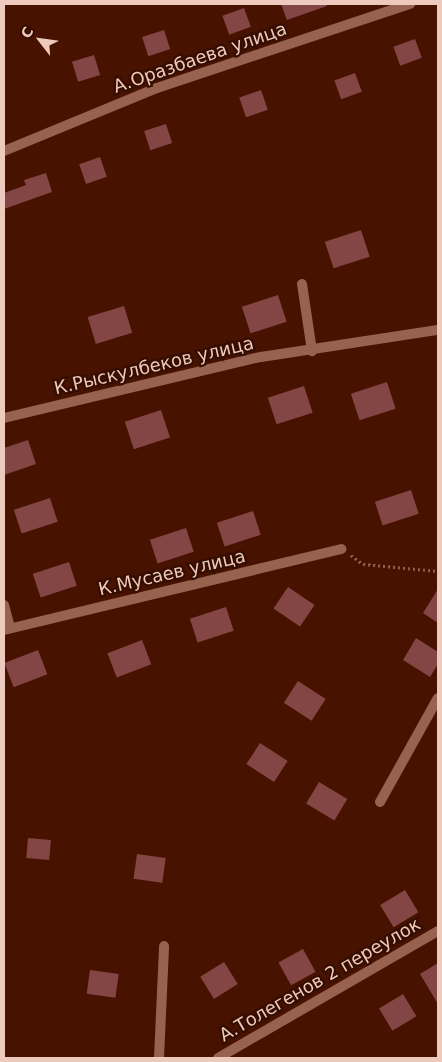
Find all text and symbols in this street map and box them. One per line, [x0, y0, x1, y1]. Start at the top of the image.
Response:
north arrow [15, 15, 65, 65]
street label: А.Оразбаева улица [110, 18, 290, 98]
text: С [18, 24, 37, 41]
street label: К.Рыскулбеков улица [52, 333, 256, 399]
street label: К.Мусаев улица [96, 546, 248, 600]
street label: А.Толегенов 2 переулок [216, 913, 424, 1047]

